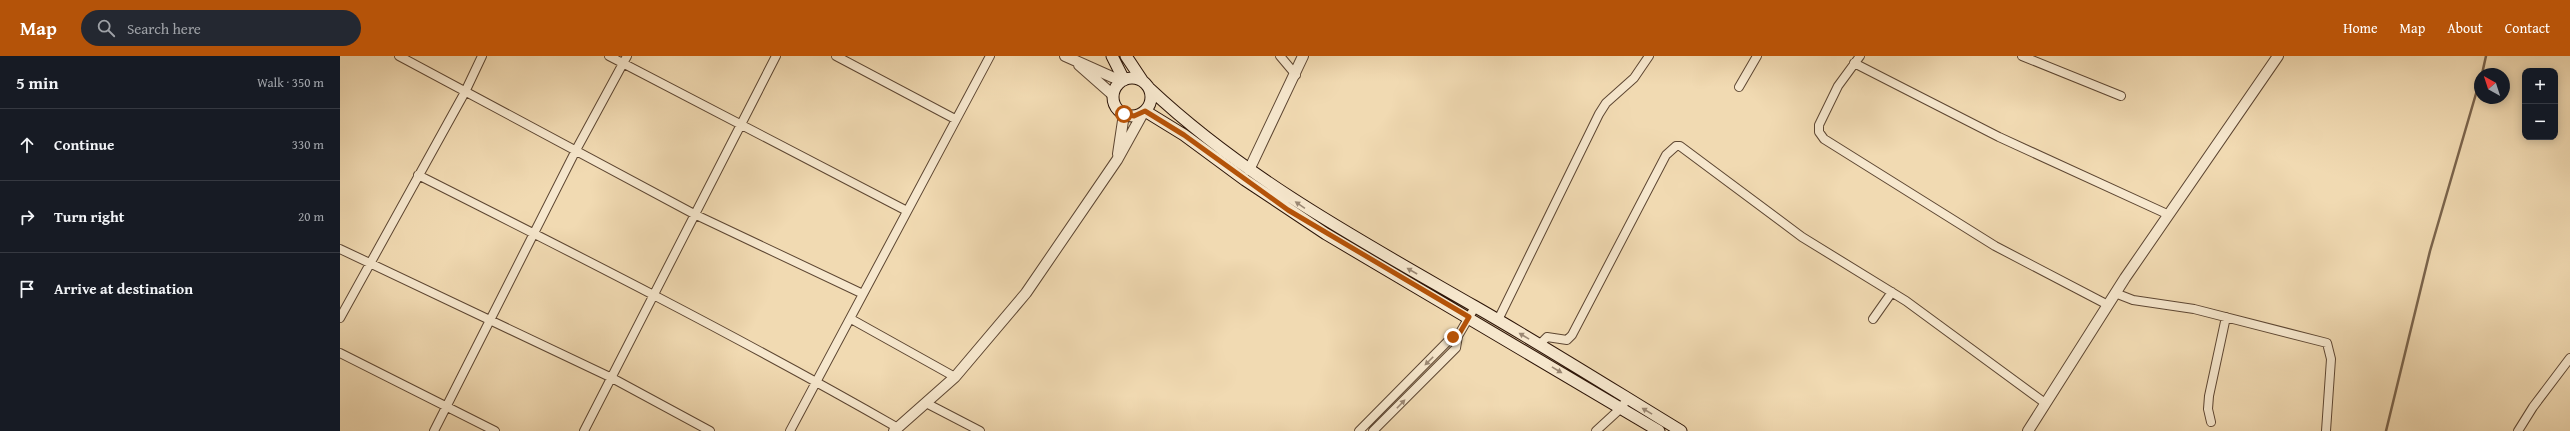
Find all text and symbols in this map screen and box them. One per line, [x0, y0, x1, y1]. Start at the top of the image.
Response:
search box [81, 10, 361, 46]
text: Map [20, 14, 57, 42]
icon: search [95, 17, 117, 39]
text: Search here [127, 18, 201, 39]
text: Home [2343, 18, 2378, 38]
text: Map [2400, 18, 2425, 38]
text: About [2447, 18, 2483, 38]
text: Contact [2505, 18, 2550, 38]
north arrow [2474, 68, 2510, 104]
map controls [2522, 68, 2558, 140]
button: + [2522, 68, 2558, 104]
text: 5 min [16, 70, 58, 95]
text: Walk · 350 m [257, 73, 324, 92]
button: − [2522, 104, 2558, 140]
route start [1115, 105, 1133, 123]
icon: ahead [16, 134, 38, 156]
text: Continue [54, 134, 115, 155]
text: 330 m [292, 135, 324, 154]
one-way arrow [1295, 201, 1305, 209]
icon: right [16, 206, 38, 228]
text: Turn right [54, 206, 125, 227]
text: 20 m [298, 207, 324, 226]
one-way arrow [1406, 267, 1418, 274]
icon: arrive [16, 278, 38, 300]
text: Arrive at destination [54, 278, 193, 299]
route end [1444, 328, 1462, 346]
one-way arrow [1518, 333, 1530, 340]
one-way arrow [1424, 356, 1434, 366]
one-way arrow [1551, 367, 1563, 374]
one-way arrow [1396, 399, 1406, 409]
one-way arrow [1641, 407, 1653, 414]

